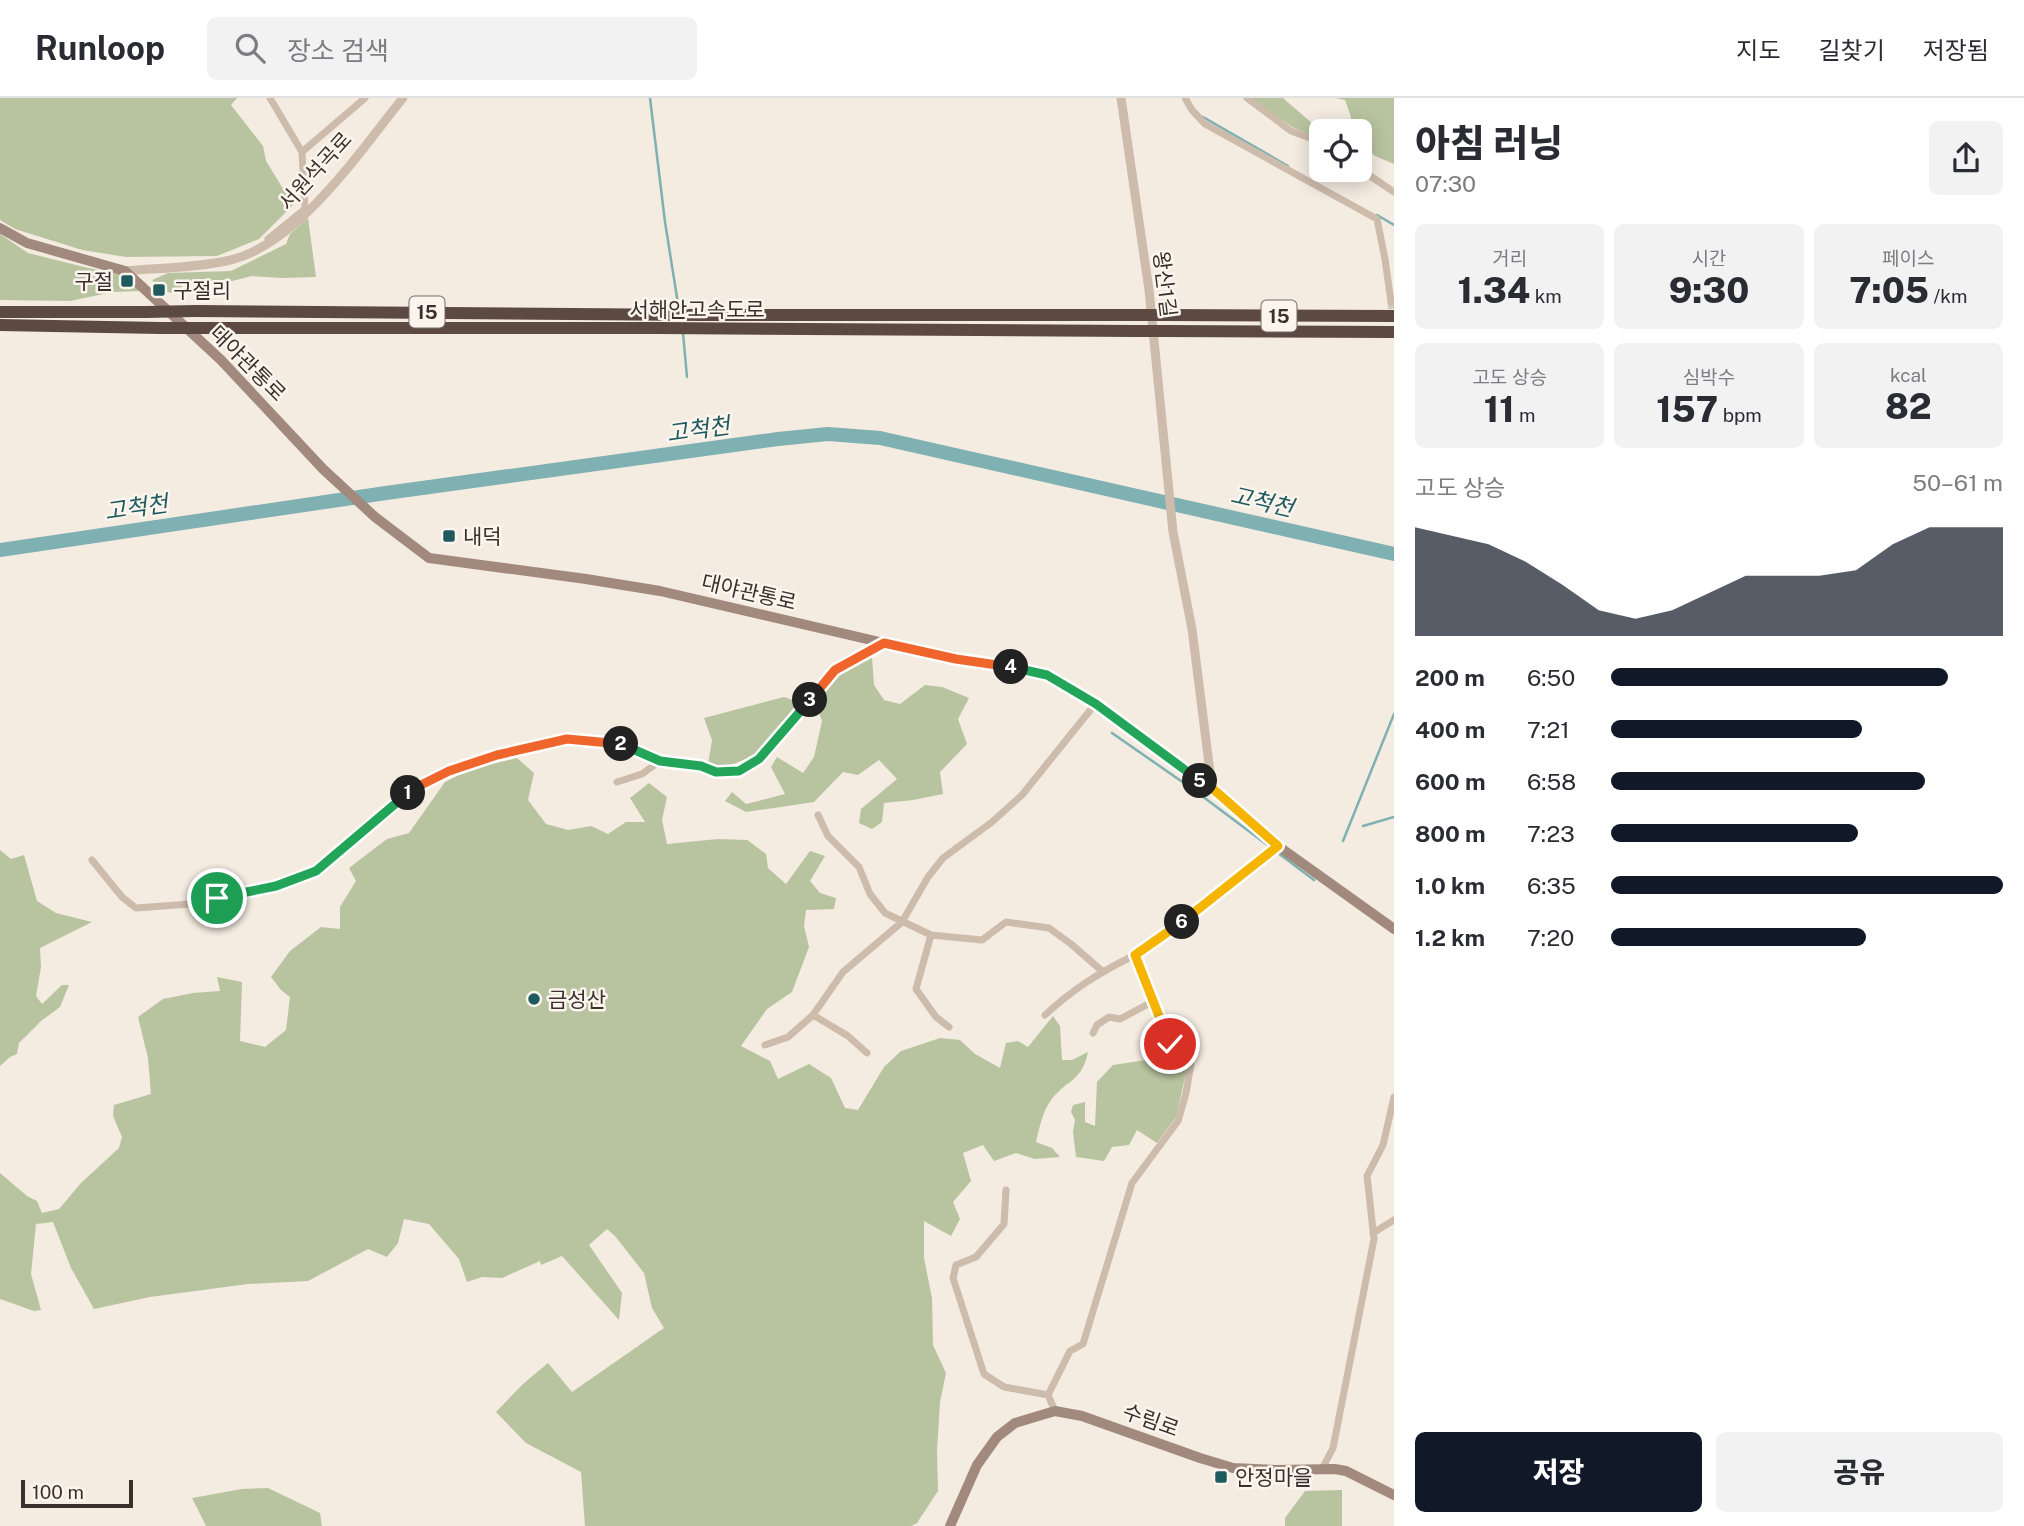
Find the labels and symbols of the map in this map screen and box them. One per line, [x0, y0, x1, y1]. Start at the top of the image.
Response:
street label: 서원석곡로 [273, 127, 357, 215]
street label: 왕산1길 [1149, 249, 1181, 319]
place label: 구절 [74, 269, 113, 294]
marker: 구절 [119, 273, 135, 289]
place label: 구절리 [173, 278, 231, 303]
marker: 구절리 [151, 282, 167, 298]
road number: 15 [410, 296, 444, 328]
street label: 서해안고속도로 [629, 297, 765, 322]
road number: 15 [1262, 300, 1296, 331]
street label: 대야관통로 [205, 320, 291, 406]
water label: 고척천 [665, 411, 734, 447]
water label: 고척천 [1228, 481, 1299, 522]
water label: 고척천 [103, 489, 172, 525]
place label: 내덕 [463, 524, 502, 549]
marker: 내덕 [441, 528, 457, 544]
street label: 대야관통로 [699, 569, 799, 615]
pin: 4 [993, 650, 1028, 684]
pin: 3 [792, 682, 828, 718]
pin: 2 [604, 726, 638, 762]
pin: 5 [1182, 764, 1218, 798]
pin: 1 [390, 776, 426, 810]
pin [187, 868, 247, 928]
pin: 6 [1164, 904, 1200, 940]
place label: 금성산 [548, 987, 606, 1012]
marker: 금성산 [526, 991, 542, 1007]
pin [1140, 1014, 1200, 1074]
street label: 수림로 [1119, 1398, 1183, 1442]
place label: 안정마을 [1235, 1465, 1312, 1490]
marker: 안정마을 [1213, 1469, 1229, 1485]
scale bar [21, 1477, 133, 1509]

